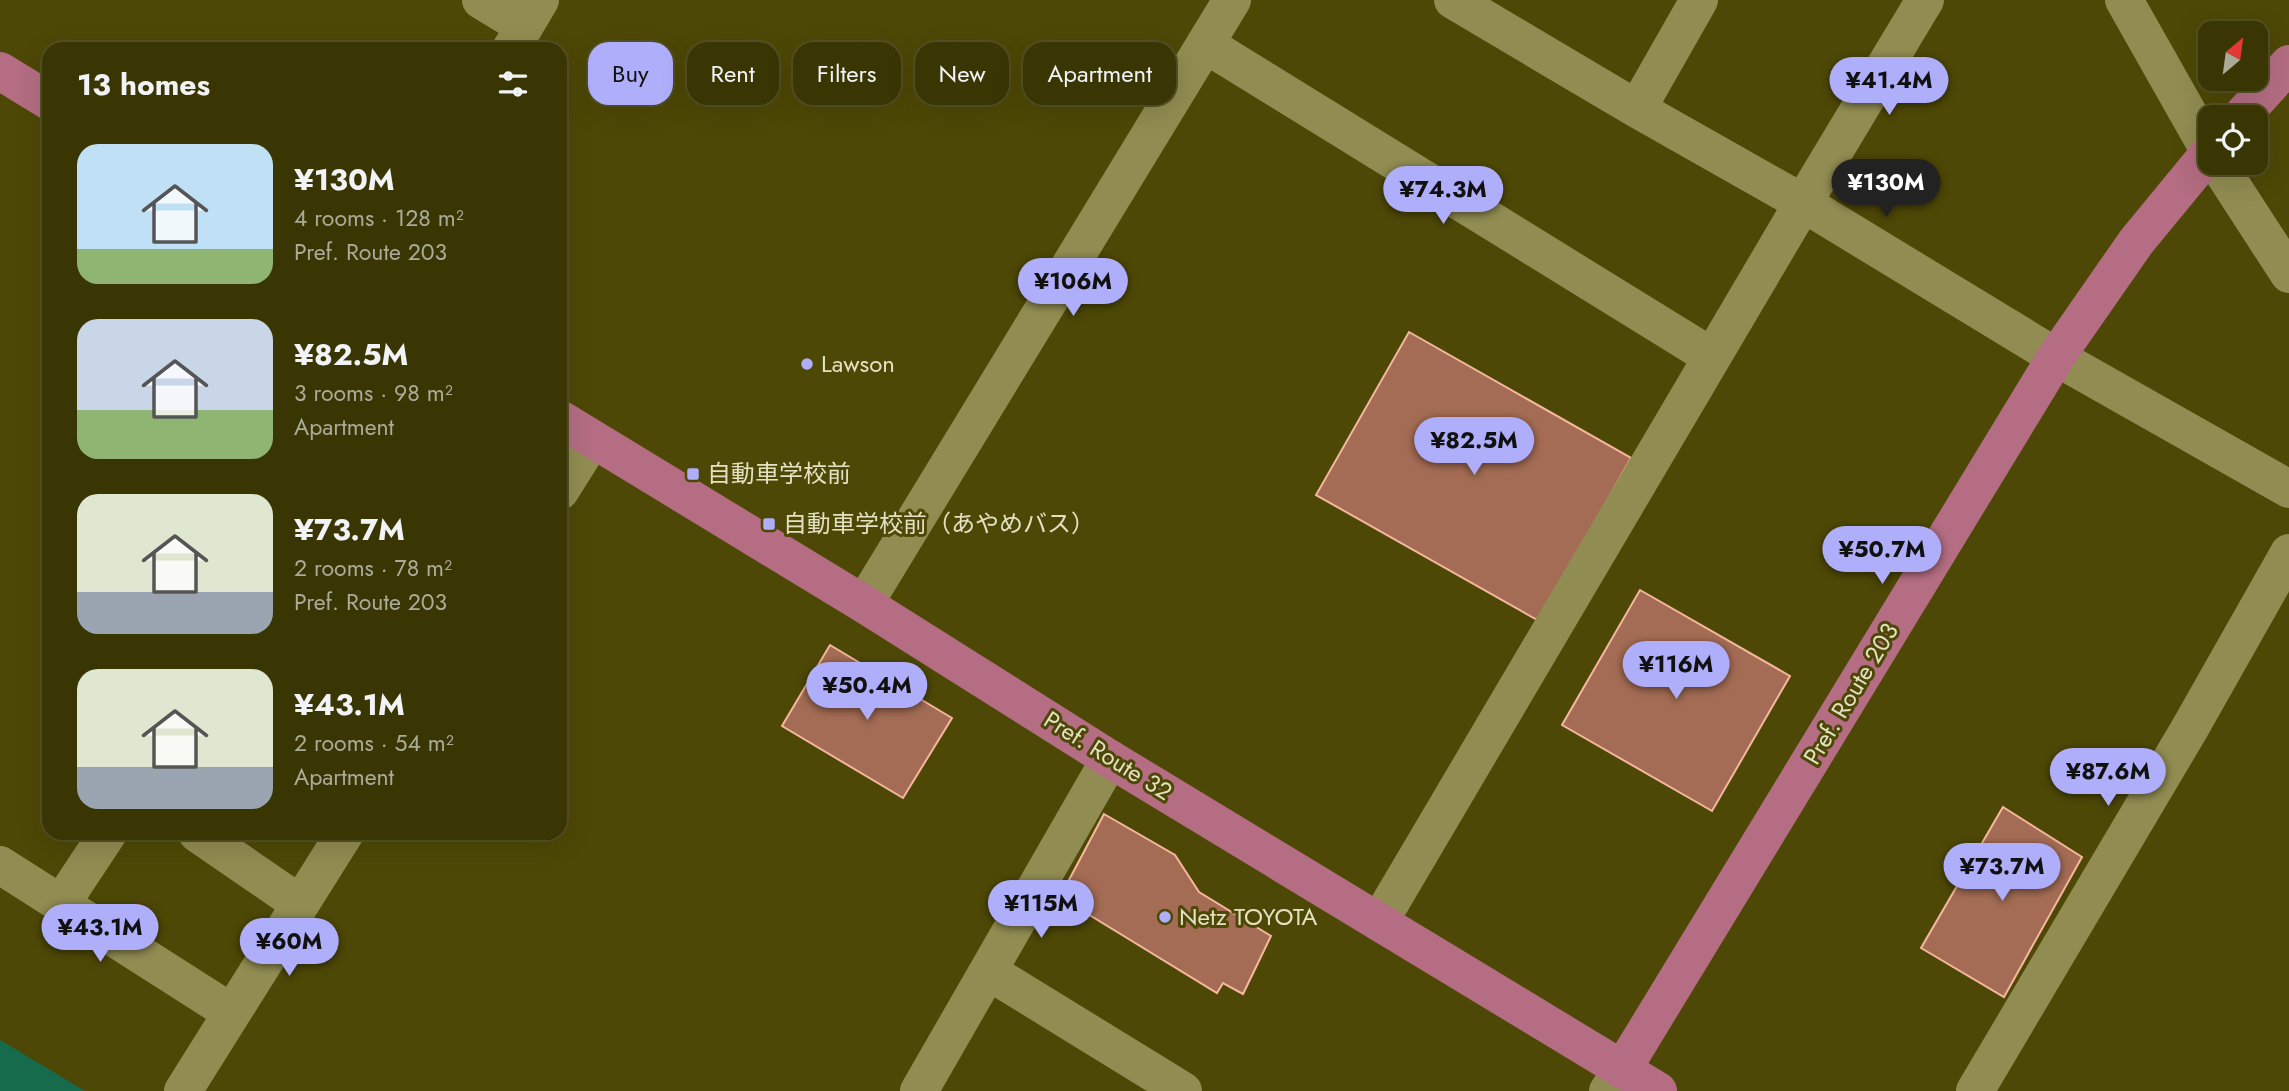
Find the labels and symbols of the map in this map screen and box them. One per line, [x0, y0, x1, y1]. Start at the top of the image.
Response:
north arrow [2198, 21, 2268, 91]
pin: ¥41.4M [1832, 58, 1946, 117]
pin: ¥130M [1837, 160, 1935, 219]
pin: ¥74.3M [1386, 166, 1500, 226]
pin: ¥106M [1024, 258, 1122, 318]
place label: Lawson [821, 346, 895, 381]
marker: Lawson [799, 356, 815, 372]
pin: ¥82.5M [1417, 418, 1531, 477]
place label: 自動車学校前 [707, 456, 851, 491]
marker: 自動車学校前 [685, 466, 701, 482]
place label: 自動車学校前（あやめバス） [783, 506, 1095, 541]
marker: 自動車学校前（あやめバス） [761, 516, 777, 532]
pin: ¥50.7M [1825, 526, 1939, 586]
street label: Pref. Route 203 [1794, 616, 1907, 771]
pin: ¥116M [1627, 642, 1725, 701]
pin: ¥50.4M [810, 662, 924, 722]
street label: Pref. Route 32 [1037, 702, 1179, 809]
pin: ¥87.6M [2051, 748, 2165, 808]
pin: ¥73.7M [1945, 844, 2059, 903]
pin: ¥115M [992, 880, 1090, 940]
place label: Netz TOYOTA [1179, 899, 1317, 934]
pin: ¥43.1M [43, 904, 157, 964]
marker: Netz TOYOTA [1157, 909, 1173, 925]
pin: ¥60M [248, 918, 330, 978]

